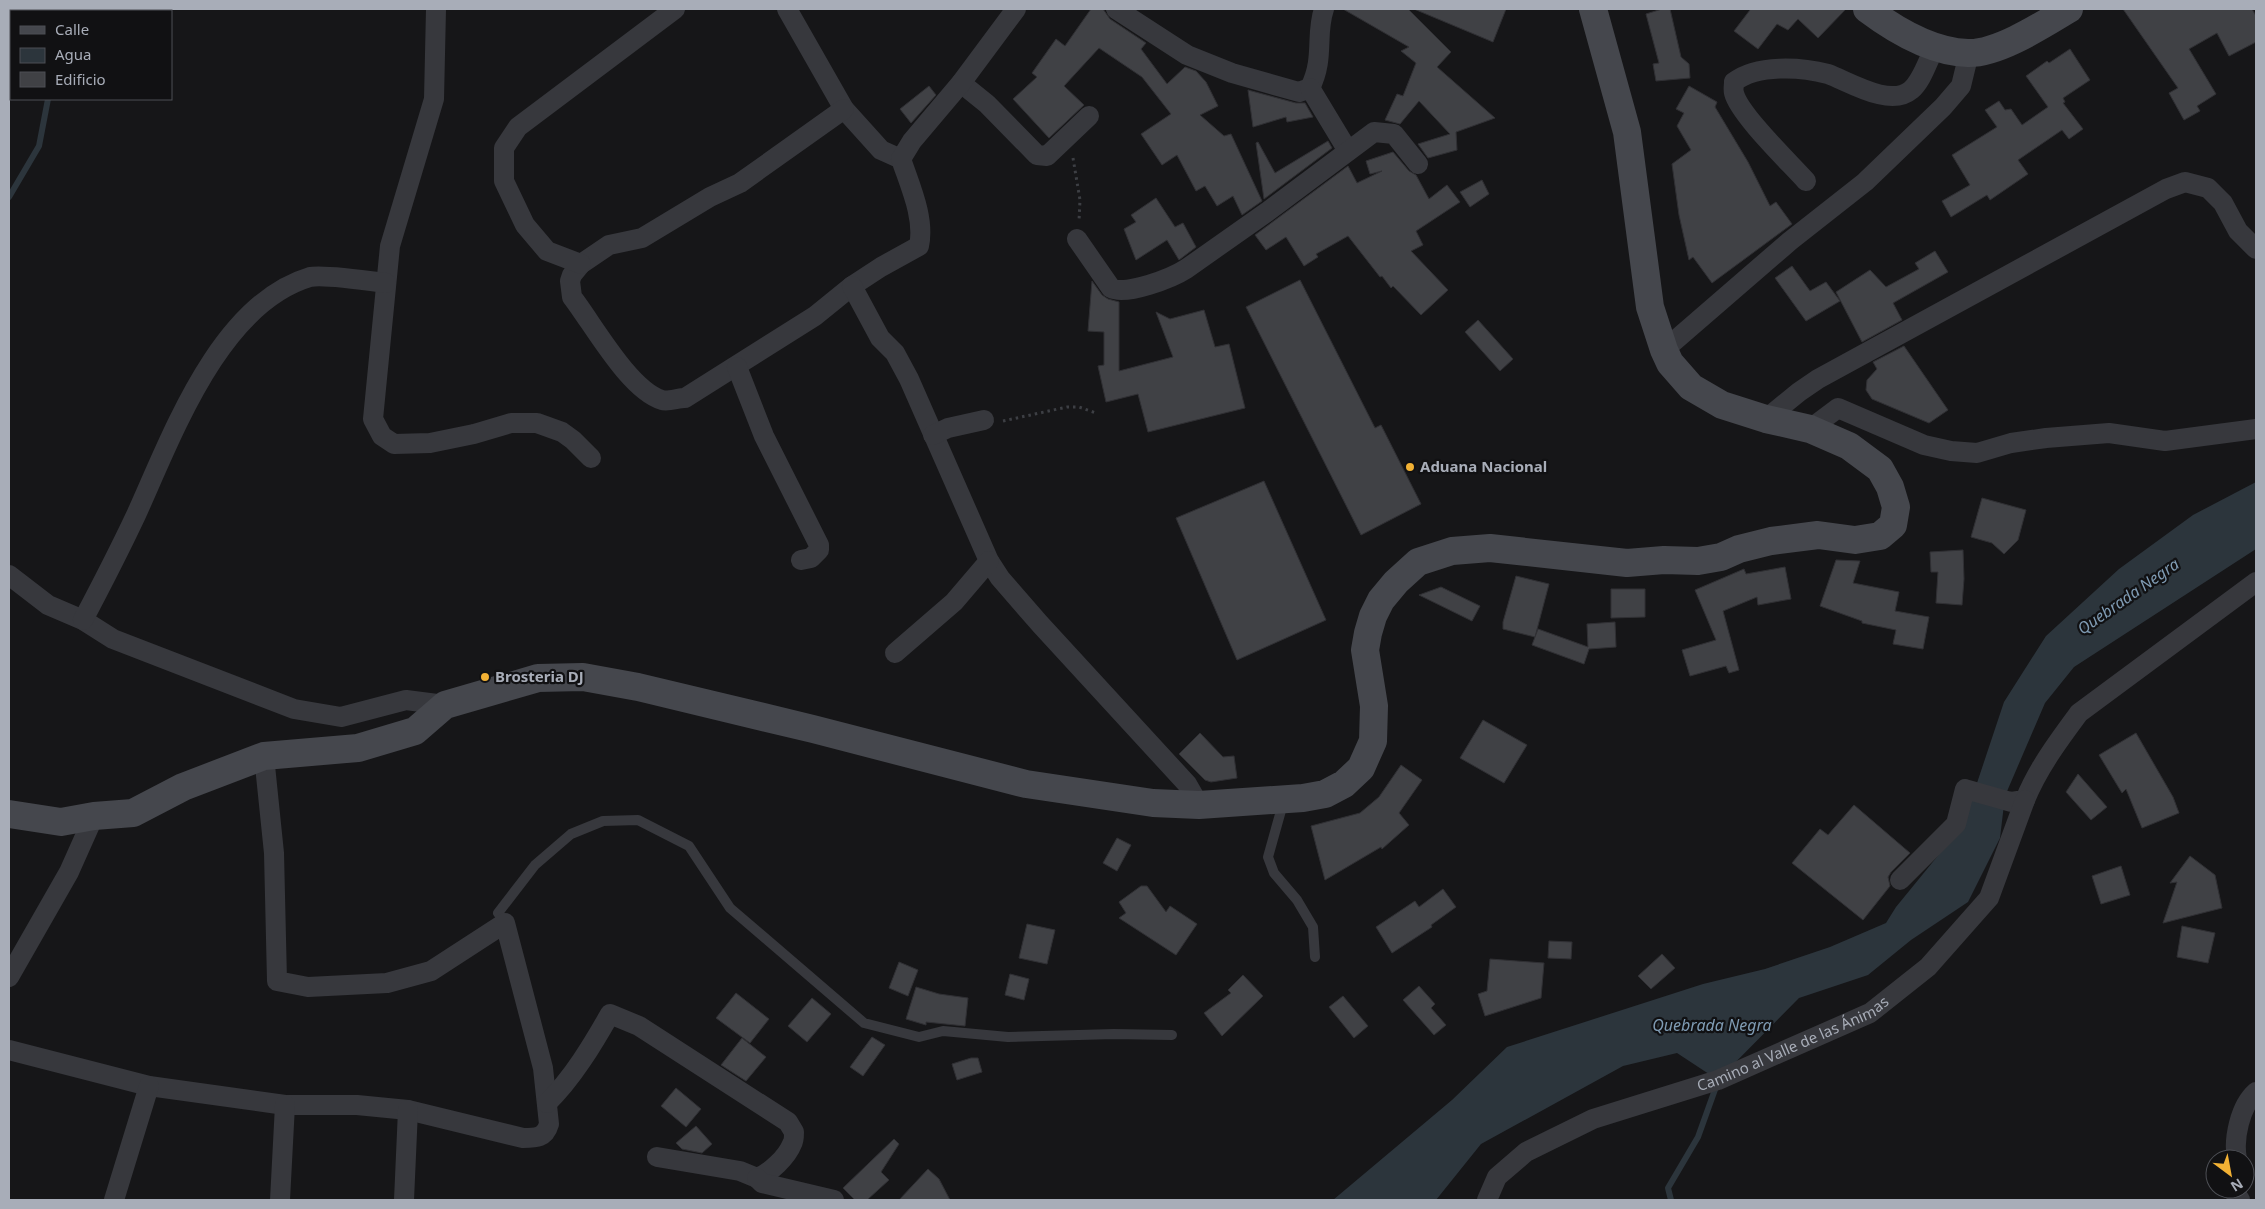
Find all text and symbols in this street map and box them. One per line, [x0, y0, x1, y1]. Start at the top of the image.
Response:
legend [10, 10, 172, 100]
text: Calle [55, 19, 89, 39]
text: Agua [55, 44, 92, 64]
text: Edificio [55, 69, 106, 89]
place label: Aduana Nacional [1420, 456, 1547, 476]
marker: Aduana Nacional [1404, 461, 1416, 473]
water label: Quebrada Negra [2073, 553, 2183, 639]
place label: Brosteria DJ [495, 666, 584, 686]
marker: Brosteria DJ [479, 671, 491, 683]
street label: Camino al Valle de las Ánimas [1694, 991, 1892, 1095]
water label: Quebrada Negra [1652, 1014, 1772, 1036]
north arrow [2205, 1149, 2255, 1199]
text: N [2227, 1174, 2247, 1197]

